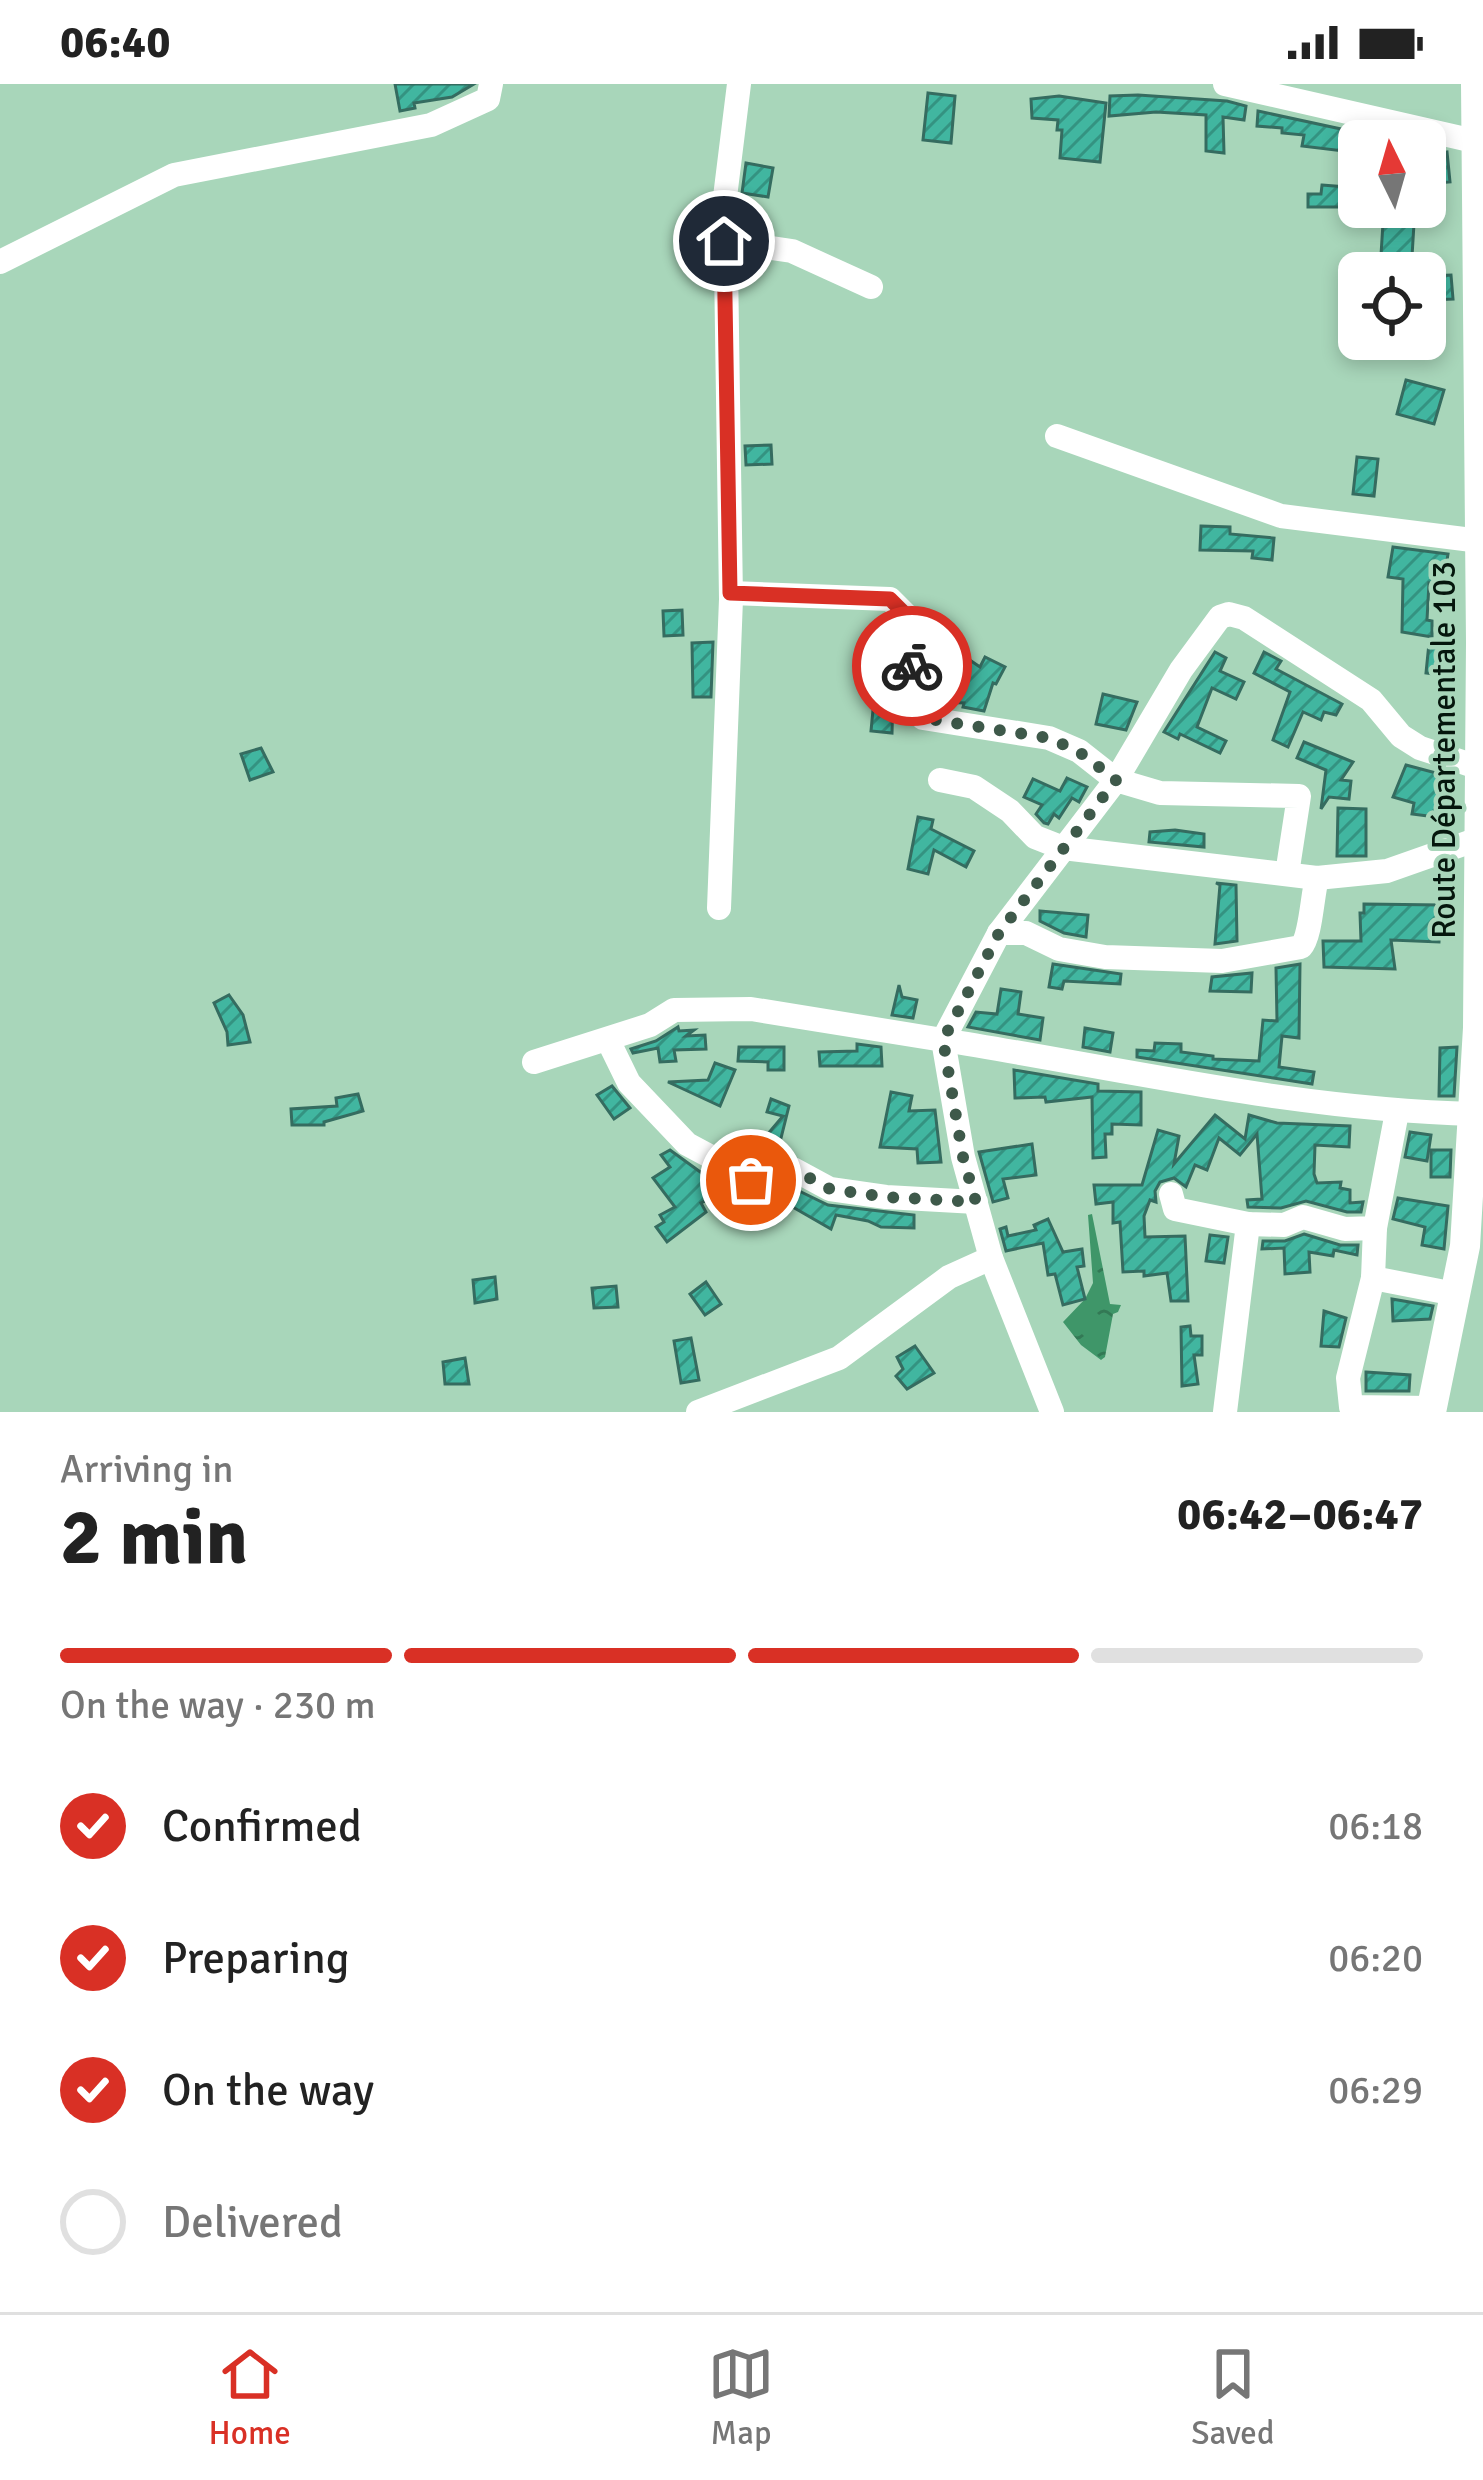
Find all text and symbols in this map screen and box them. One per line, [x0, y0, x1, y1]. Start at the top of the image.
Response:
text: 06:40 [60, 15, 170, 70]
north arrow [1338, 120, 1446, 228]
map controls [1338, 120, 1446, 360]
pin [673, 190, 775, 292]
icon: home [691, 208, 757, 274]
button: locate [1338, 252, 1446, 360]
street label: Route Départementale 103 [1424, 561, 1465, 939]
courier [852, 606, 972, 726]
icon: bike [879, 633, 945, 699]
pin [700, 1129, 802, 1231]
icon: bag [718, 1147, 784, 1213]
text: Arriving in [60, 1445, 234, 1493]
text: 06:42–06:47 [1177, 1487, 1423, 1542]
text: 2 min [60, 1490, 248, 1586]
text: On the way · 230 m [60, 1681, 376, 1729]
icon: check [60, 1793, 126, 1859]
text: Confirmed [162, 1799, 362, 1854]
text: 06:18 [1328, 1802, 1423, 1850]
icon: check [60, 1925, 126, 1991]
text: Preparing [162, 1931, 350, 1986]
text: 06:20 [1328, 1934, 1423, 1982]
icon: check [60, 2057, 126, 2123]
text: On the way [162, 2063, 374, 2118]
text: 06:29 [1328, 2066, 1423, 2114]
text: Delivered [162, 2195, 343, 2250]
tab: Home [209, 2341, 291, 2454]
tab: Map [708, 2341, 774, 2454]
tab: Saved [1191, 2341, 1274, 2454]

